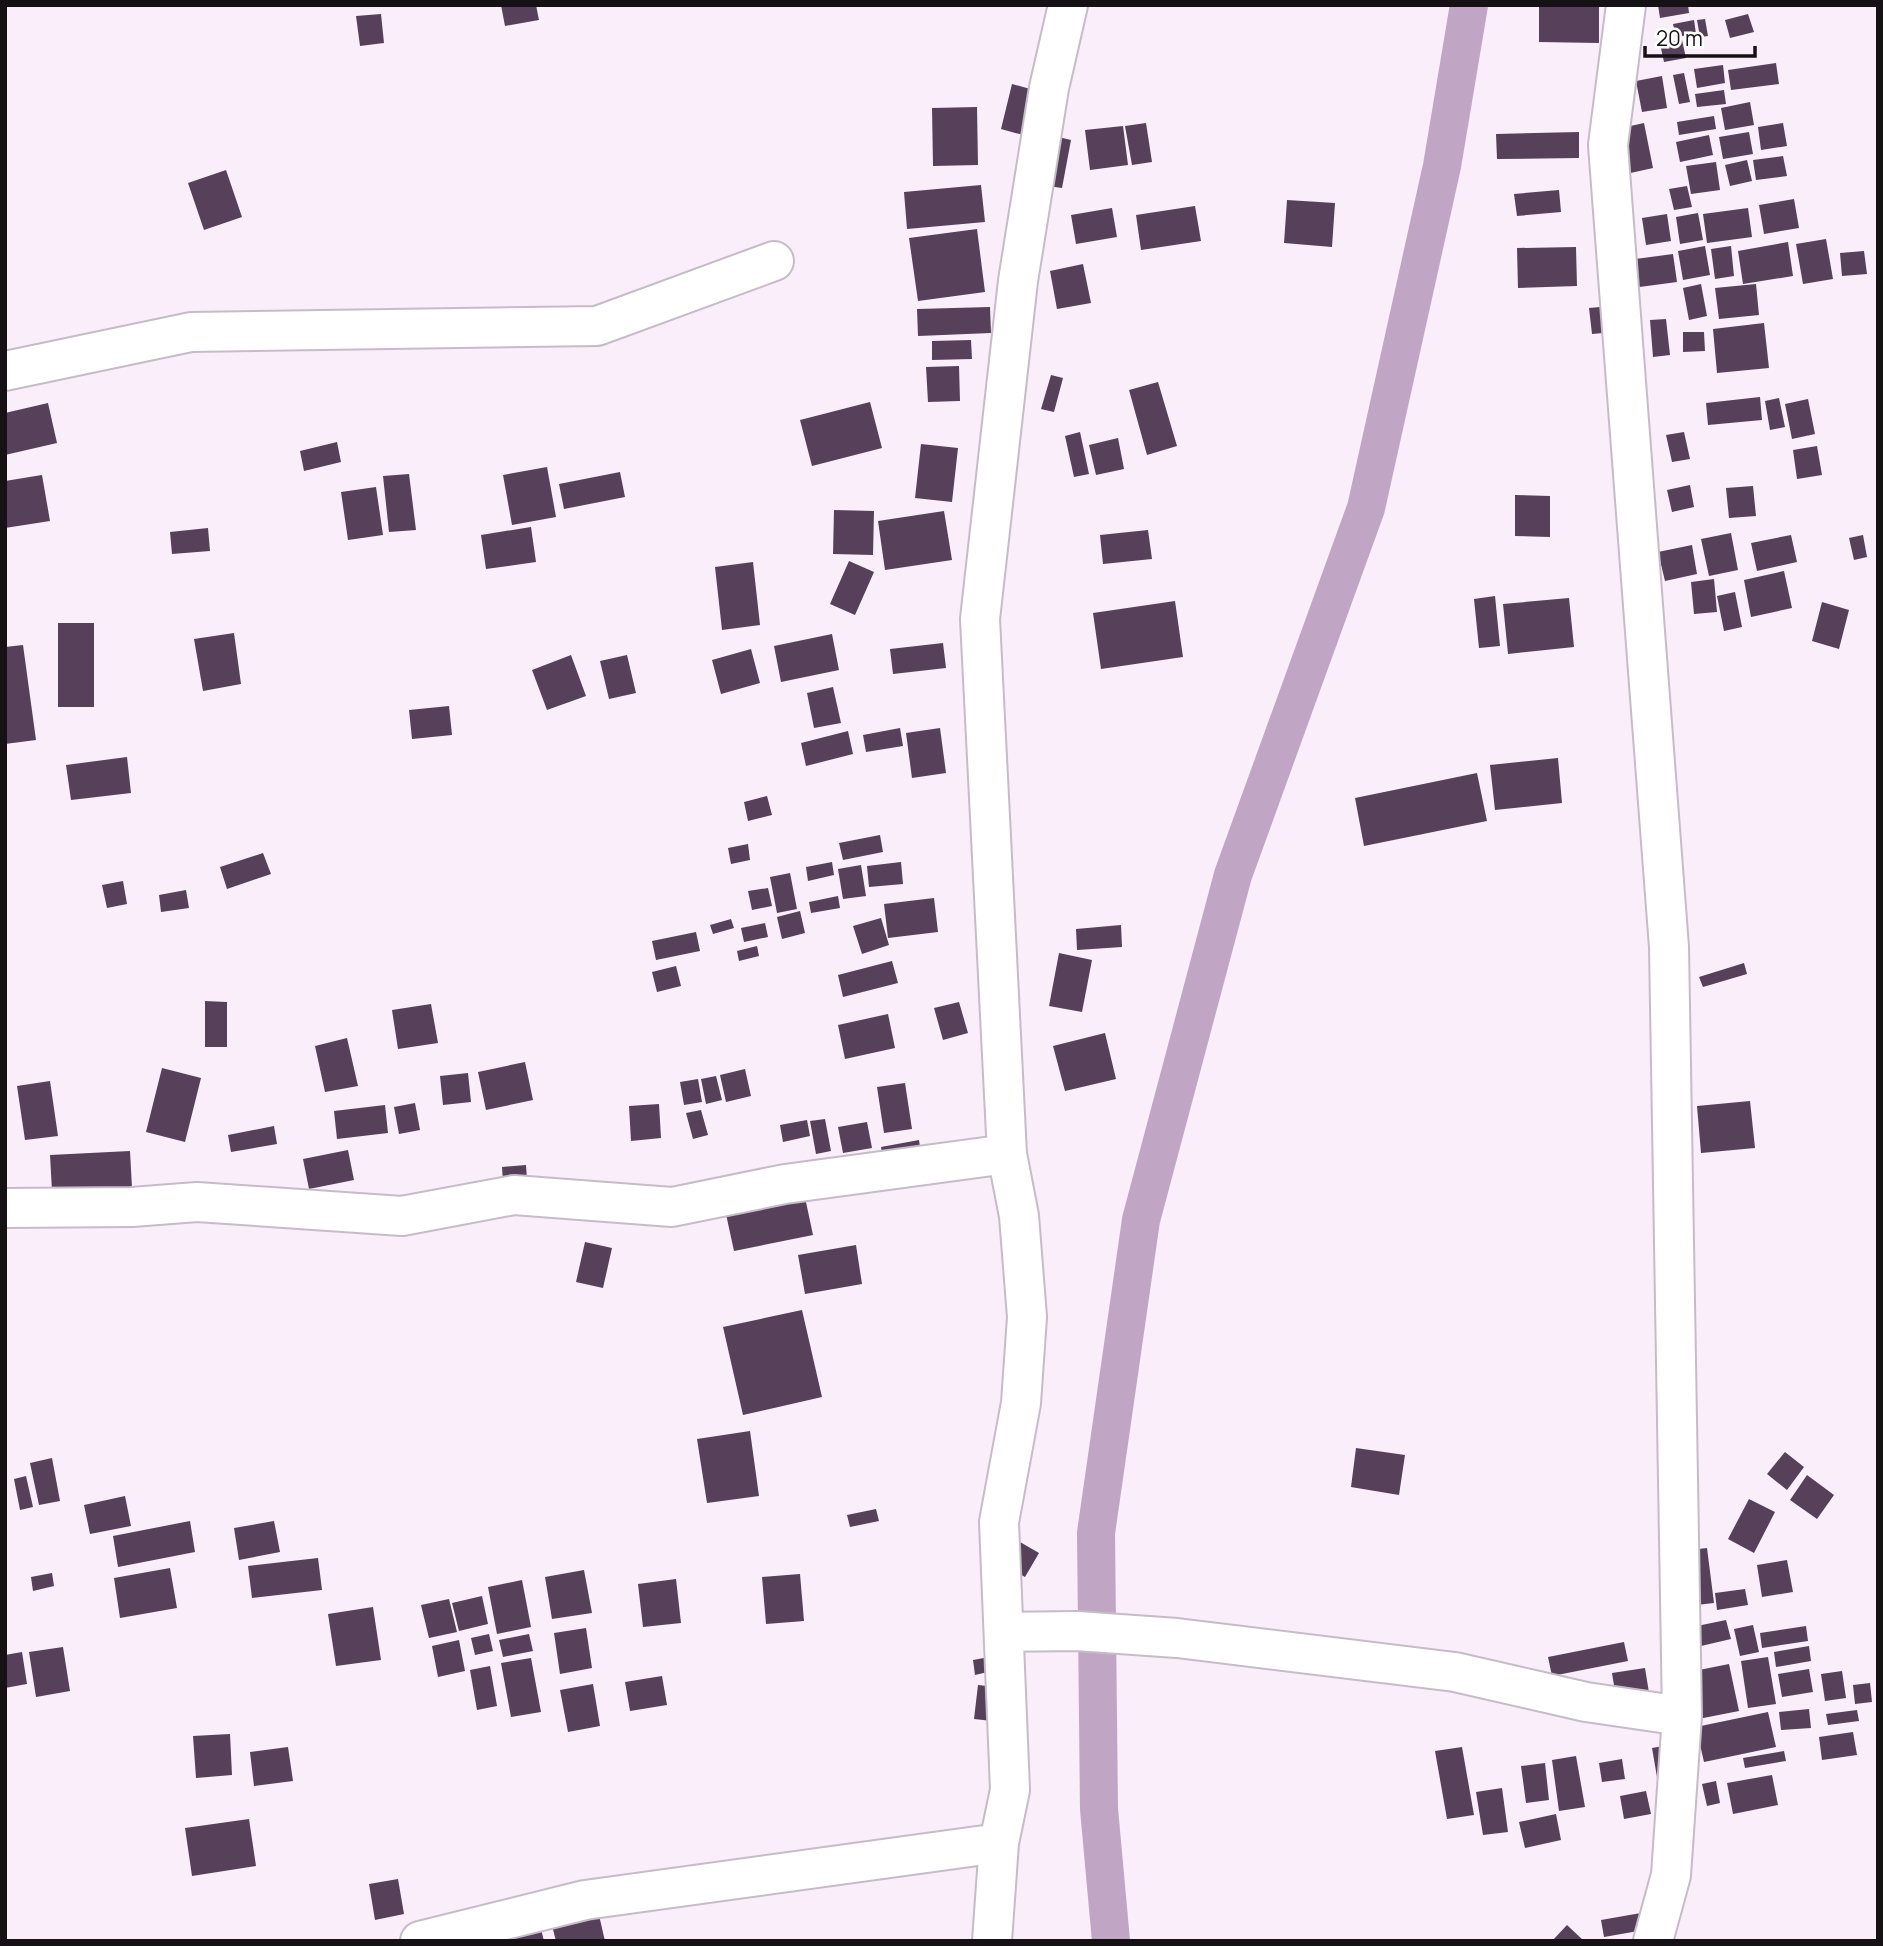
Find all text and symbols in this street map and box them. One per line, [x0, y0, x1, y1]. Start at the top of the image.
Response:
scale bar [1645, 14, 1755, 58]
text: 20 m [1656, 24, 1703, 52]

